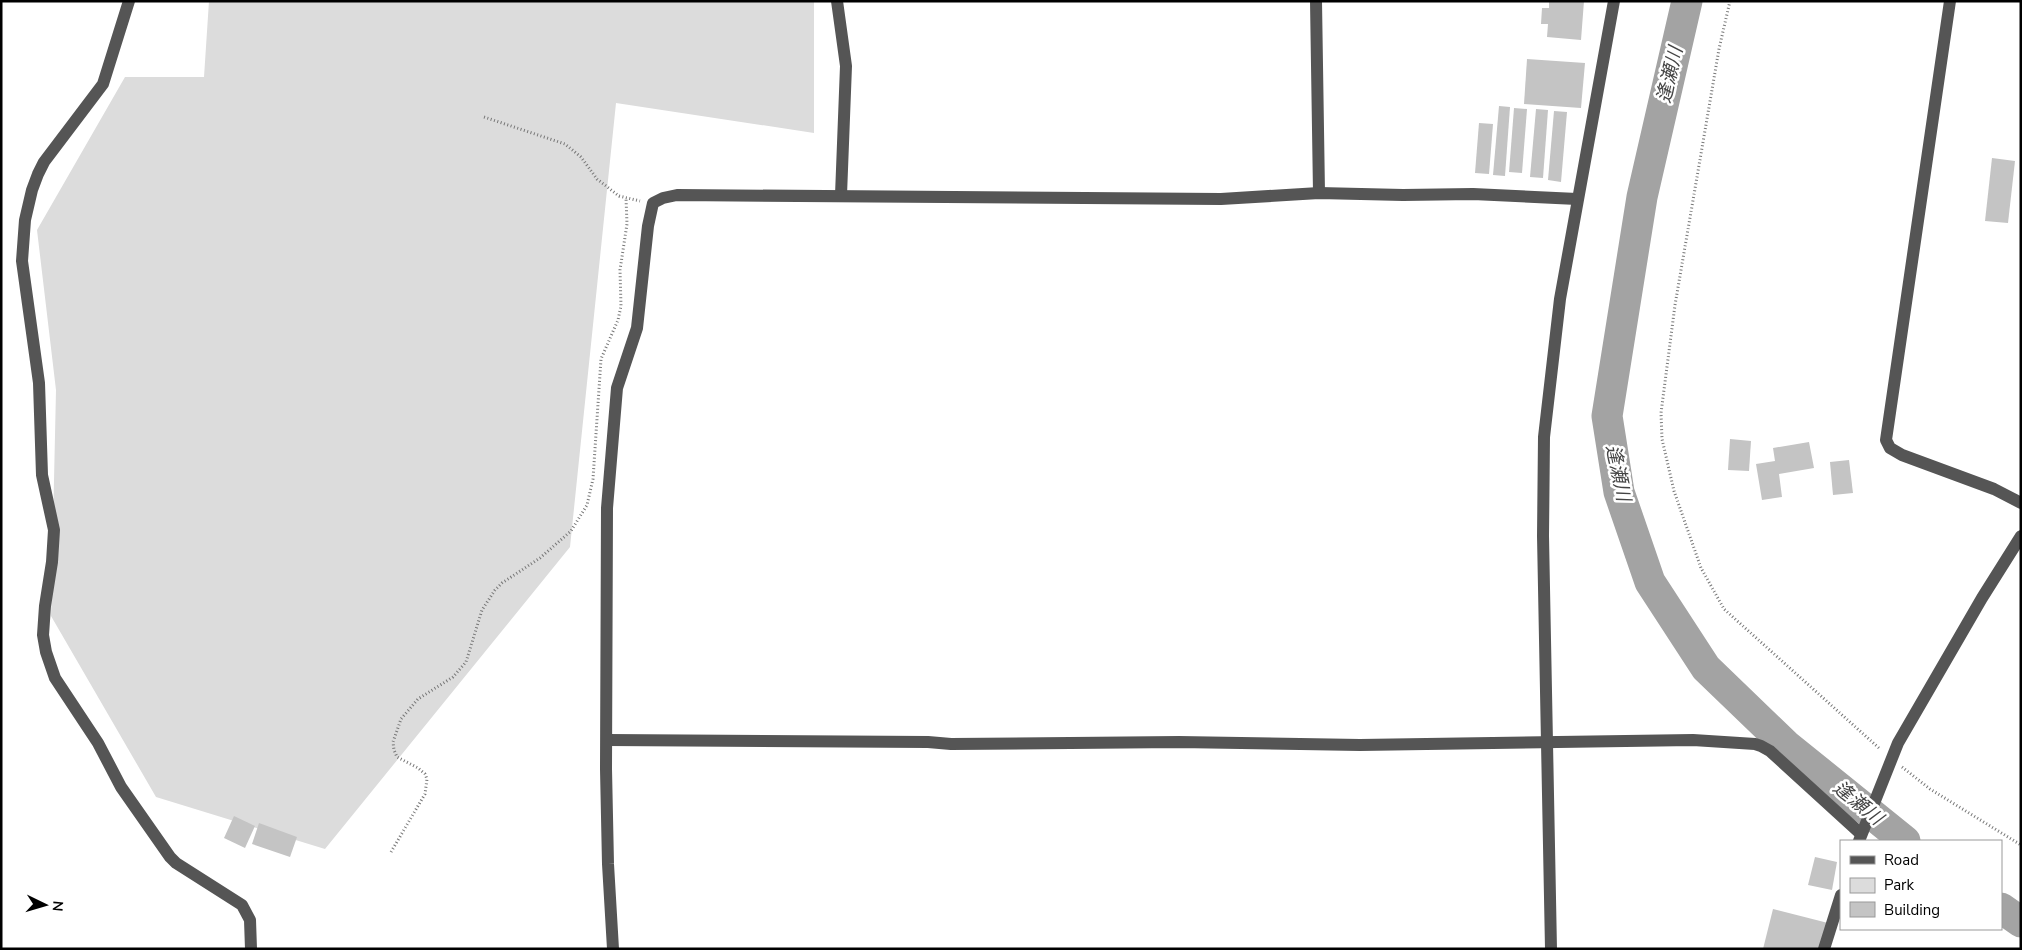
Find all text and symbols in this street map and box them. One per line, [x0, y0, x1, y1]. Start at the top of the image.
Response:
water label: 逢瀬川 [1651, 42, 1690, 106]
water label: 逢瀬川 [1599, 442, 1637, 506]
water label: 逢瀬川 [1828, 775, 1890, 832]
legend [1840, 840, 2002, 930]
text: Road [1884, 850, 1919, 870]
text: Park [1884, 875, 1914, 895]
north arrow [20, 880, 70, 930]
text: N [48, 900, 67, 912]
text: Building [1884, 900, 1940, 920]

